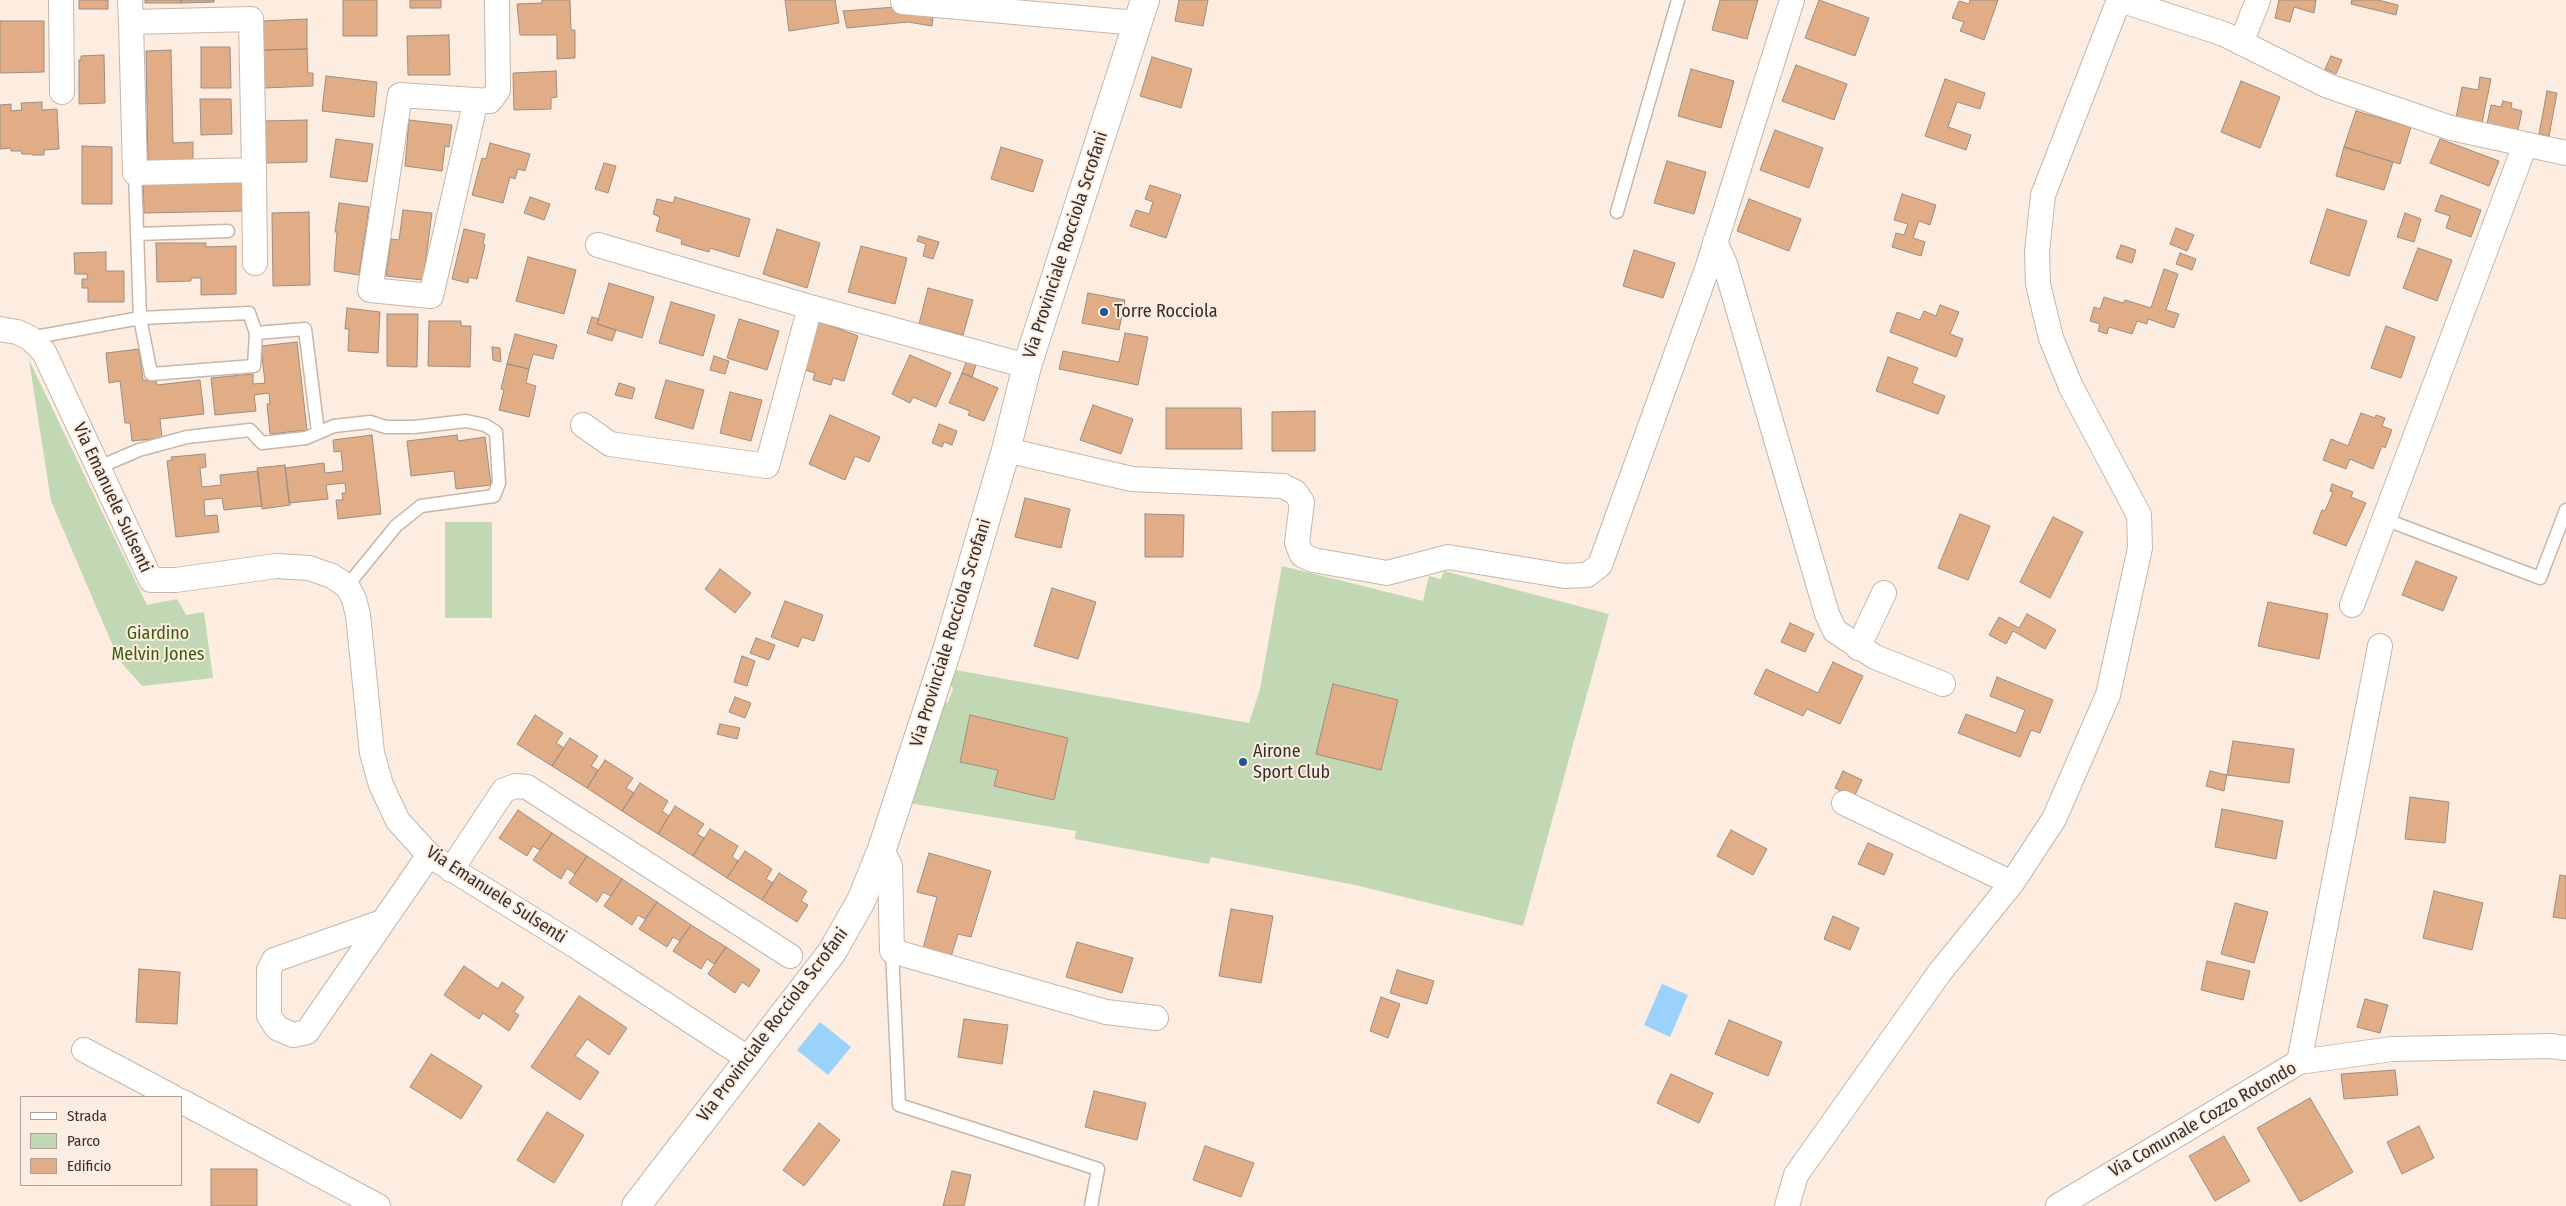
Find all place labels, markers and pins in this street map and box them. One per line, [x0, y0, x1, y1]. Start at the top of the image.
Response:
place label: Torre Rocciola [1114, 301, 1218, 323]
marker: Torre Rocciola [1098, 306, 1110, 318]
place label: Airone Sport Club [1253, 741, 1330, 784]
marker: Airone Sport Club [1237, 756, 1249, 768]

